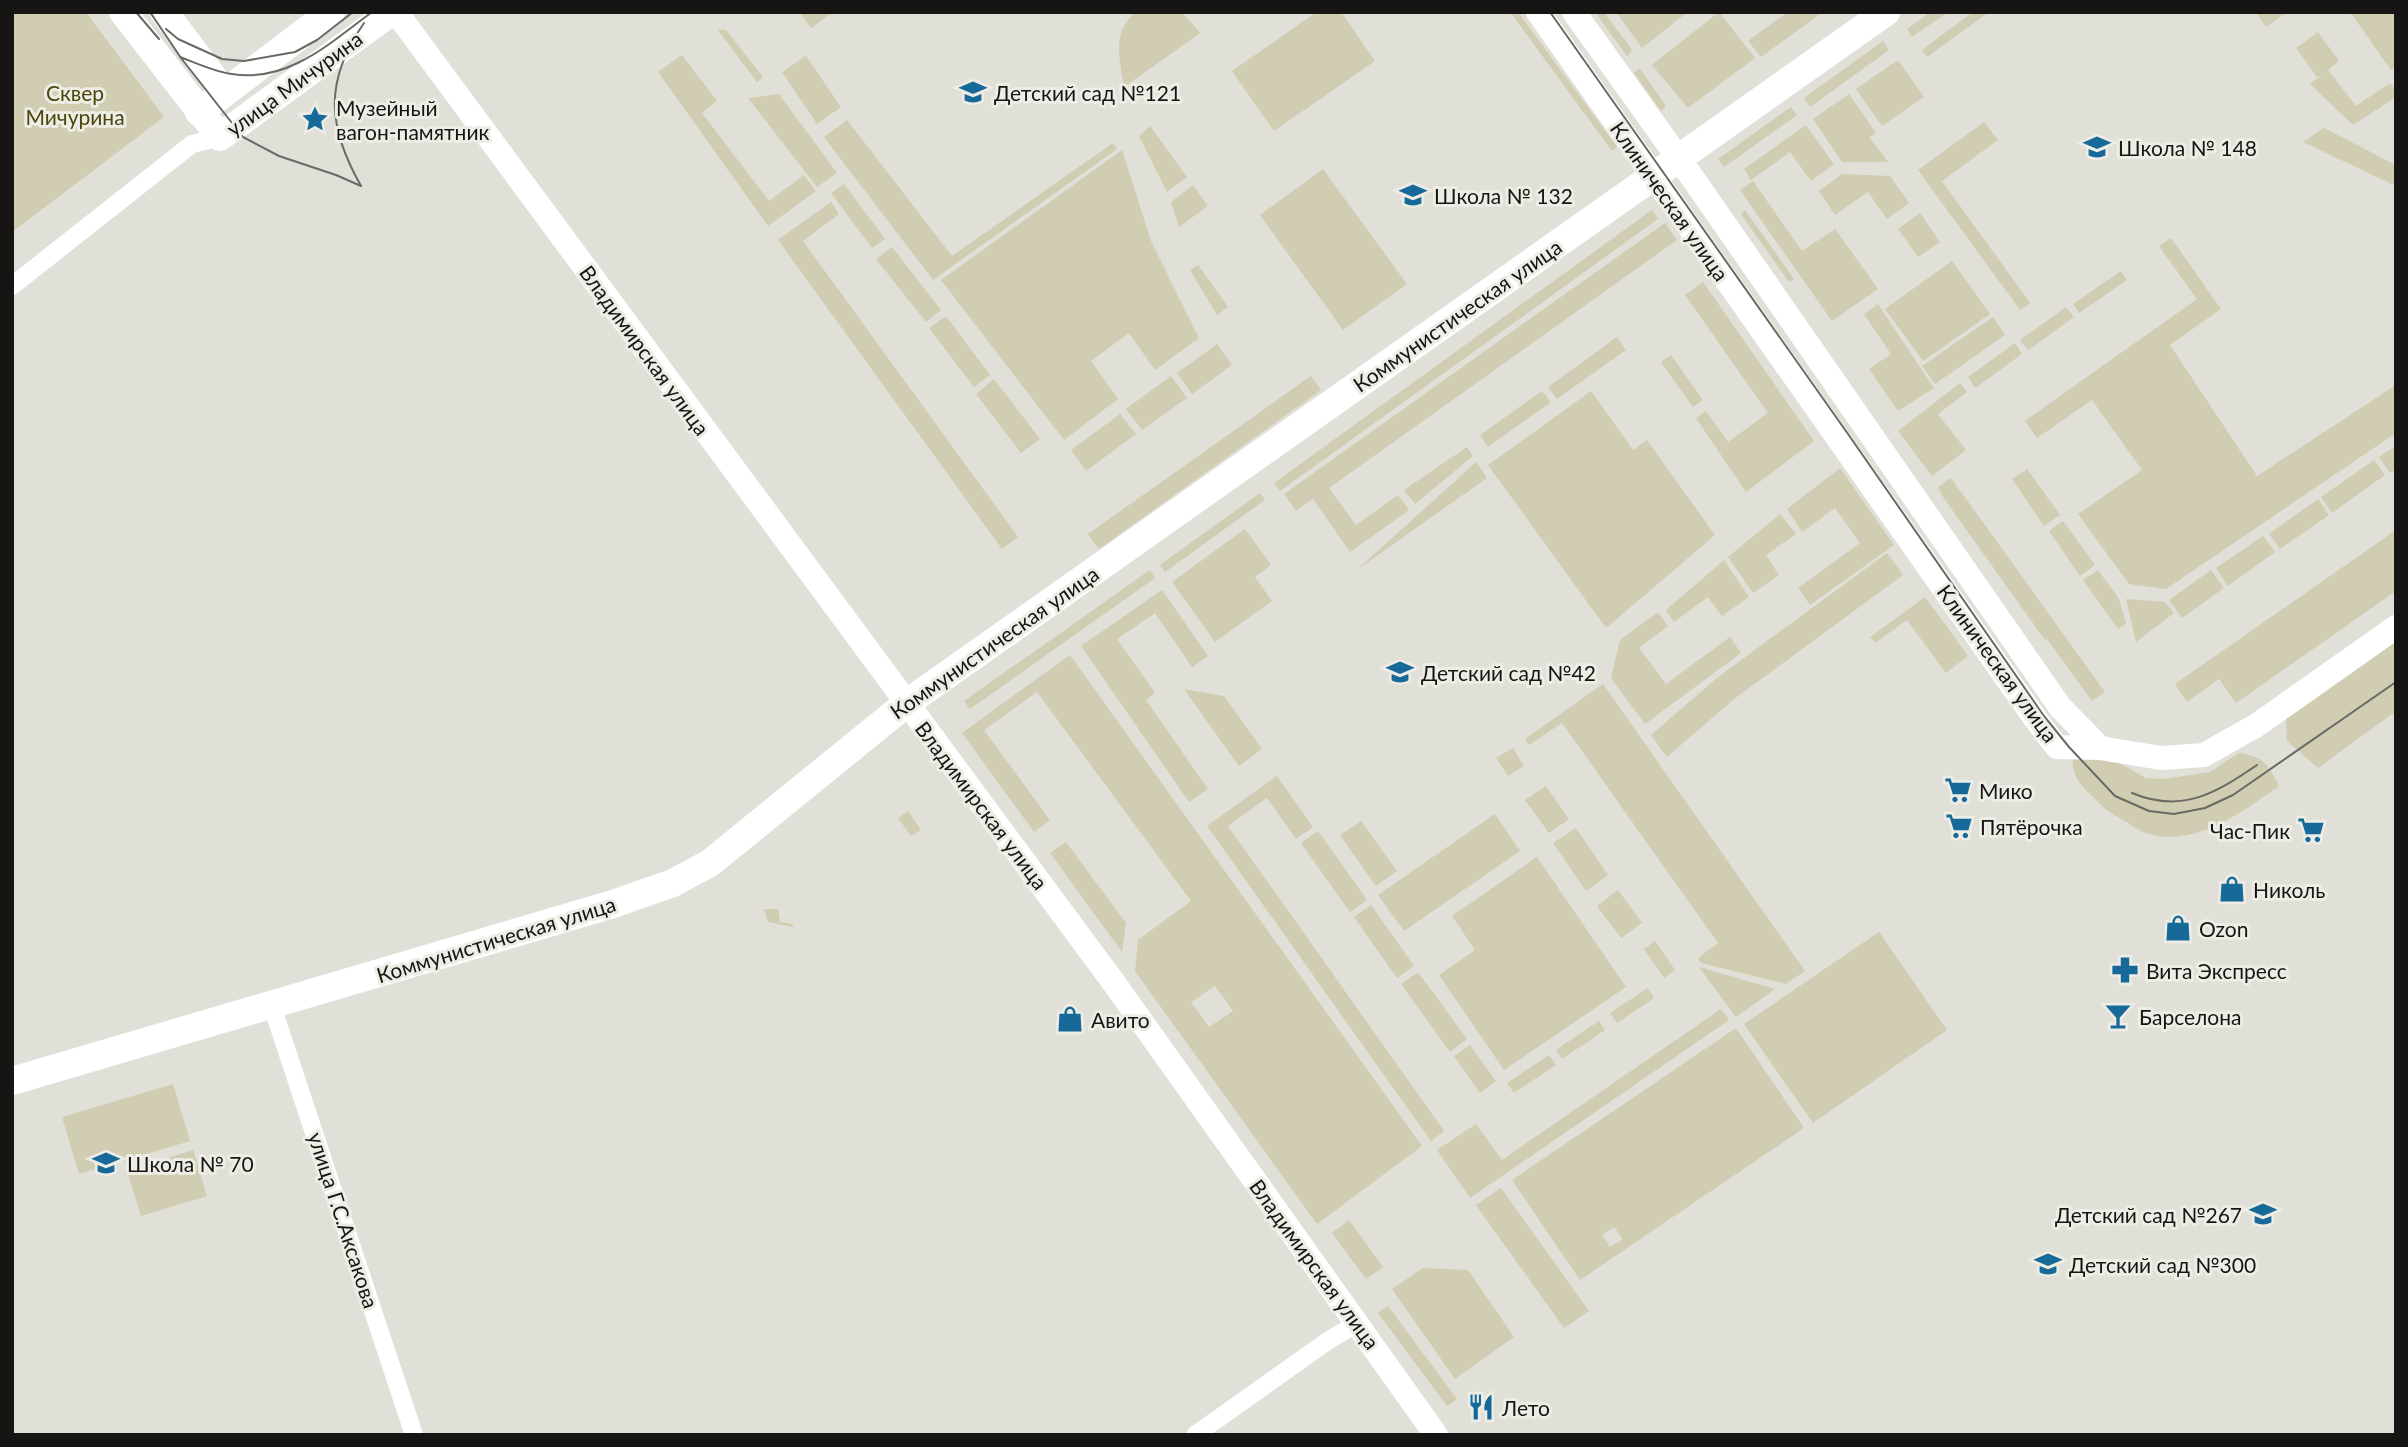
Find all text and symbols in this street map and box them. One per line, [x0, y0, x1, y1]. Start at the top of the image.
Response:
street label: улица Мичурина [221, 25, 367, 141]
school or university icon: Детский сад №121 [958, 77, 988, 107]
park label: Сквер Мичурина [25, 80, 125, 129]
place label: Детский сад №121 [994, 80, 1181, 105]
place label: Музейный вагон-памятник [336, 95, 490, 144]
place icon: Музейный вагон-памятник [300, 104, 330, 134]
street label: Клиническая улица [1606, 117, 1734, 285]
school or university icon: Школа № 148 [2082, 132, 2112, 162]
place label: Школа № 148 [2118, 135, 2257, 160]
school or university icon: Школа № 132 [1398, 180, 1428, 210]
place label: Школа № 132 [1434, 183, 1573, 208]
street label: Коммунистическая улица [1348, 233, 1566, 397]
street label: Владимирская улица [575, 260, 715, 440]
street label: Коммунистическая улица [885, 560, 1103, 724]
street label: Клиническая улица [1932, 579, 2064, 747]
school or university icon: Детский сад №42 [1385, 657, 1415, 687]
place label: Детский сад №42 [1421, 660, 1596, 685]
street label: Владимирская улица [911, 716, 1053, 894]
supermarket icon: Мико [1943, 775, 1973, 805]
place label: Мико [1979, 778, 2033, 803]
supermarket icon: Пятёрочка [1944, 811, 1974, 841]
place label: Пятёрочка [1980, 814, 2083, 839]
supermarket icon: Час-Пик [2296, 815, 2326, 845]
place label: Час-Пик [2210, 818, 2290, 843]
shop icon: Николь [2217, 874, 2247, 904]
place label: Николь [2253, 877, 2325, 902]
street label: Коммунистическая улица [373, 891, 619, 987]
shop icon: Ozon [2163, 913, 2193, 943]
place label: Ozon [2199, 916, 2249, 941]
pharmacy icon: Вита Экспресс [2110, 955, 2140, 985]
place label: Вита Экспресс [2146, 958, 2287, 983]
bar icon: Барселона [2103, 1001, 2133, 1031]
shop icon: Авито [1055, 1004, 1085, 1034]
place label: Барселона [2139, 1004, 2242, 1029]
place label: Авито [1091, 1007, 1150, 1032]
street label: улица Г.С.Аксакова [304, 1129, 384, 1311]
school or university icon: Школа № 70 [91, 1148, 121, 1178]
place label: Школа № 70 [127, 1151, 254, 1176]
street label: Владимирская улица [1245, 1174, 1385, 1354]
school or university icon: Детский сад №267 [2248, 1199, 2278, 1229]
place label: Детский сад №267 [2055, 1202, 2242, 1227]
school or university icon: Детский сад №300 [2033, 1249, 2063, 1279]
place label: Детский сад №300 [2069, 1252, 2256, 1277]
restaurant icon: Лето [1466, 1392, 1496, 1422]
place label: Лето [1501, 1395, 1550, 1420]

